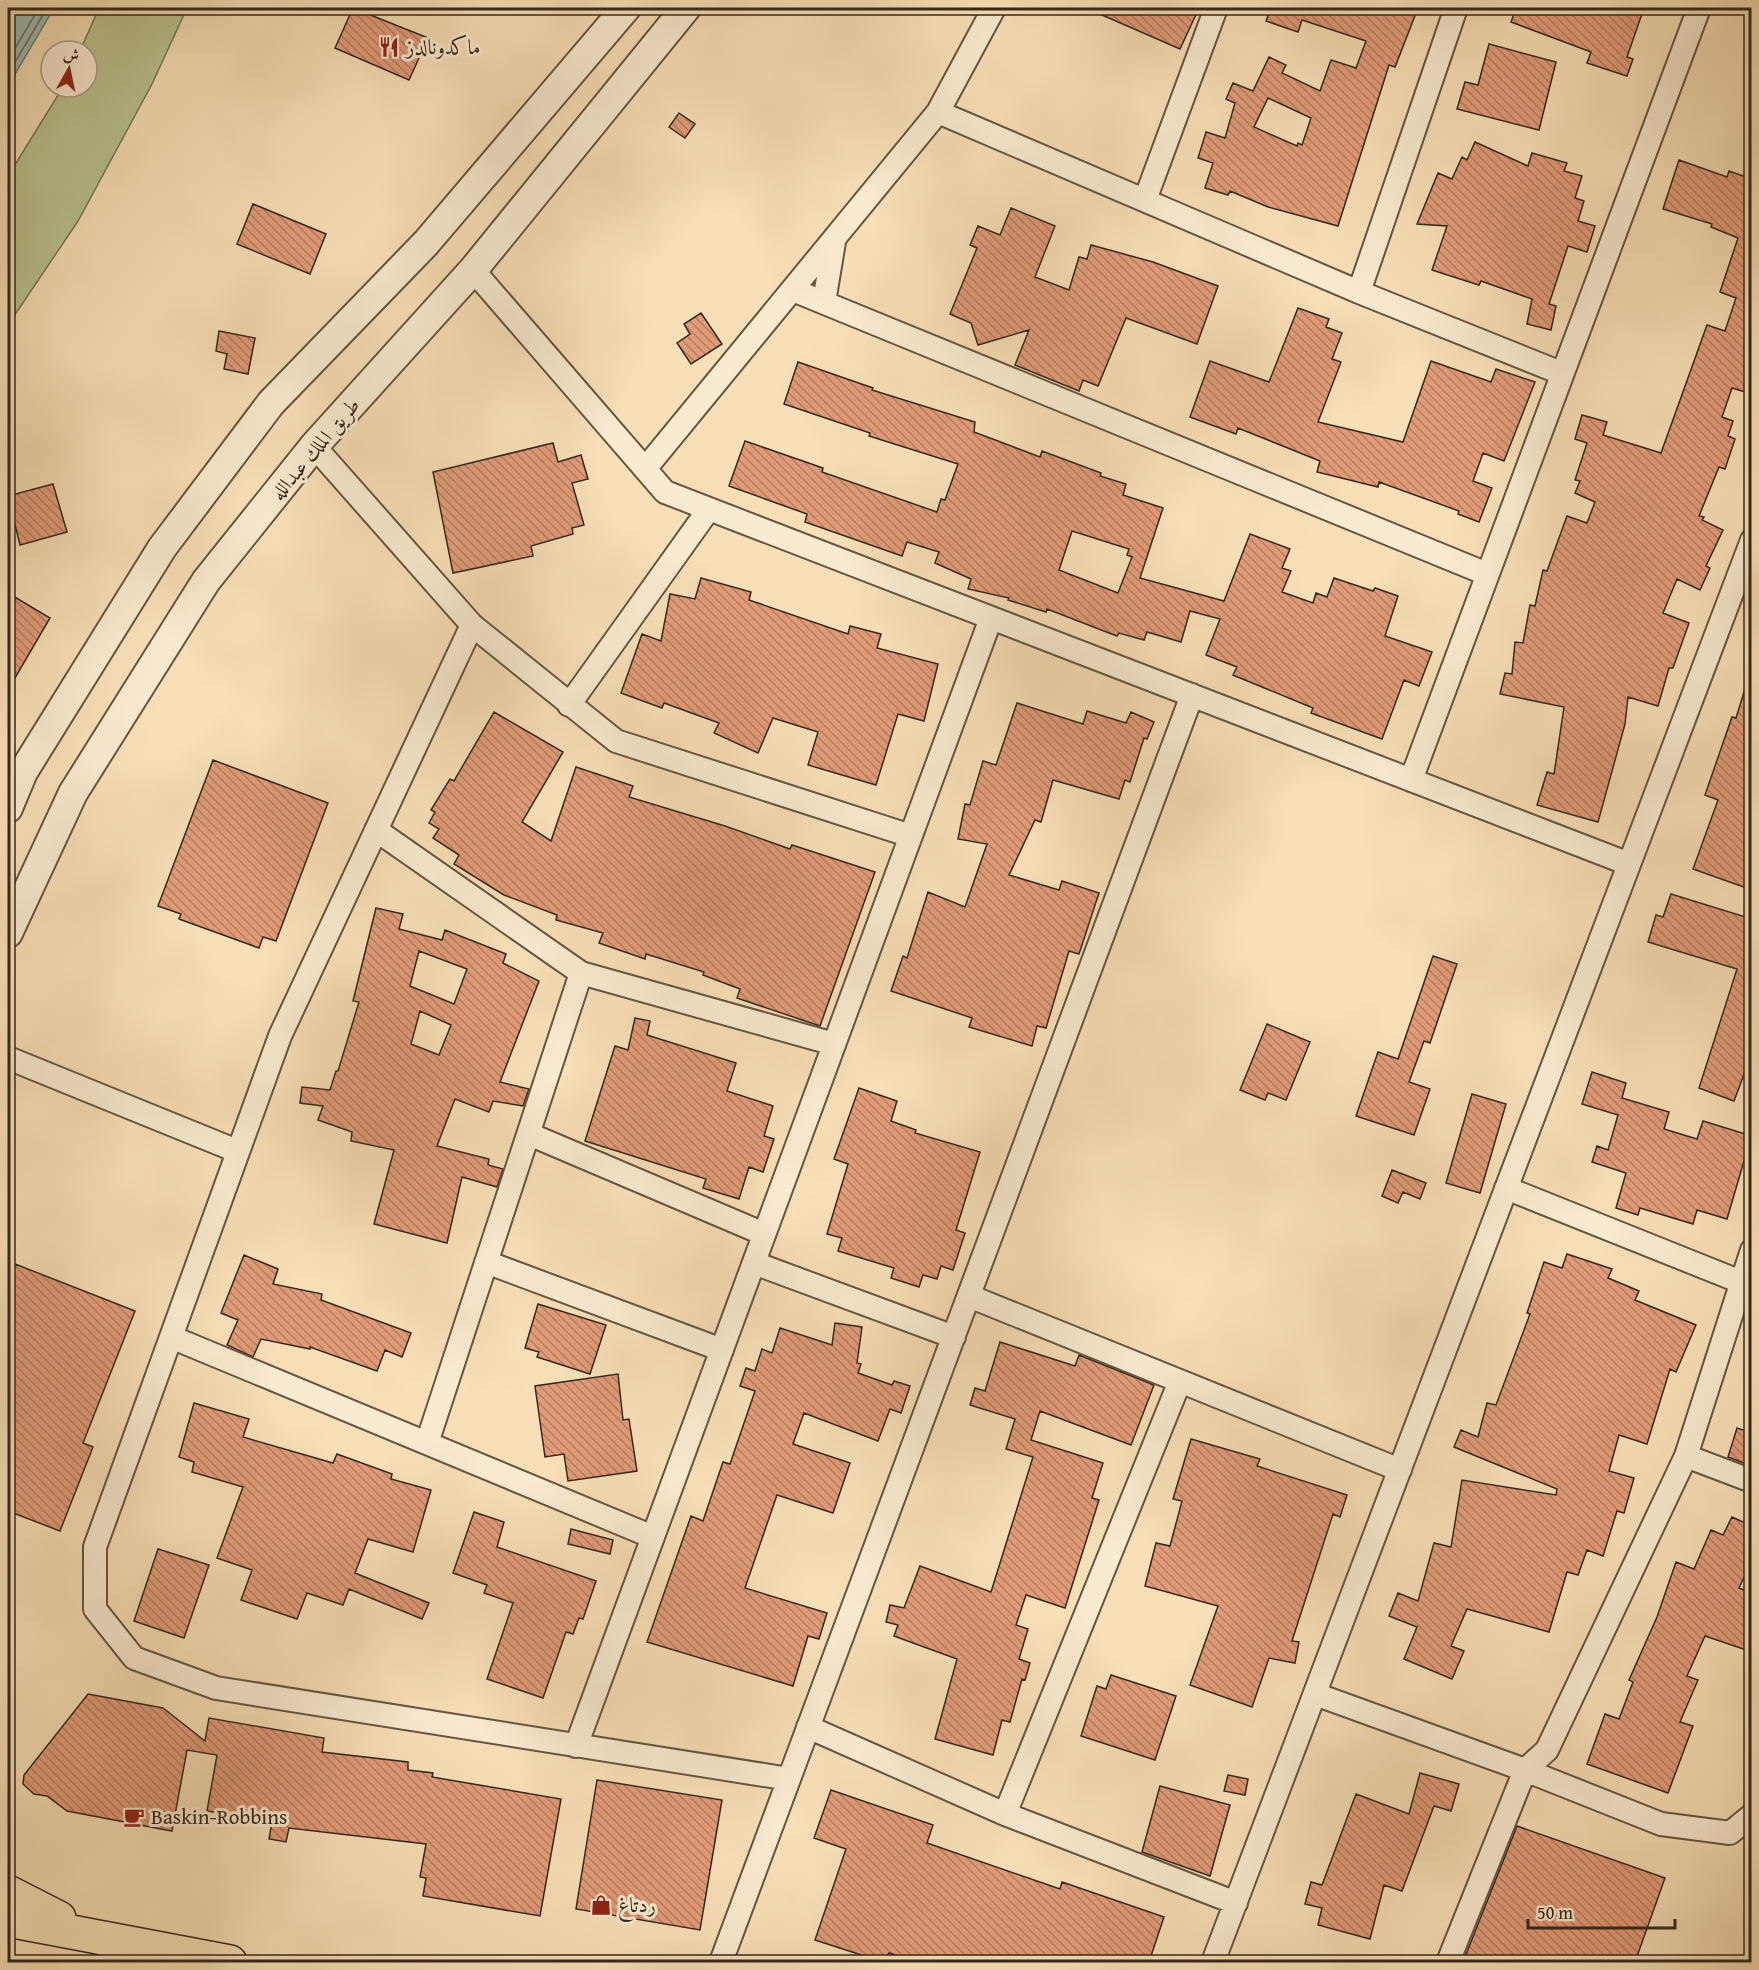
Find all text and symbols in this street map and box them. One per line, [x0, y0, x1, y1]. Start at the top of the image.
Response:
place label: ماكدونالدز [404, 31, 480, 62]
restaurant icon: ماكدونالدز [377, 35, 401, 59]
north arrow [39, 39, 99, 99]
text: ش [62, 41, 81, 67]
street label: طريق الملك عبدالله [262, 390, 367, 507]
place label: Baskin-Robbins [151, 1801, 287, 1832]
cafe icon: Baskin-Robbins [122, 1805, 146, 1829]
place label: ردتاغ [618, 1889, 656, 1923]
scale bar [1528, 1892, 1675, 1930]
shop icon: ردتاغ [589, 1893, 613, 1917]
text: 50 m [1537, 1899, 1573, 1926]

